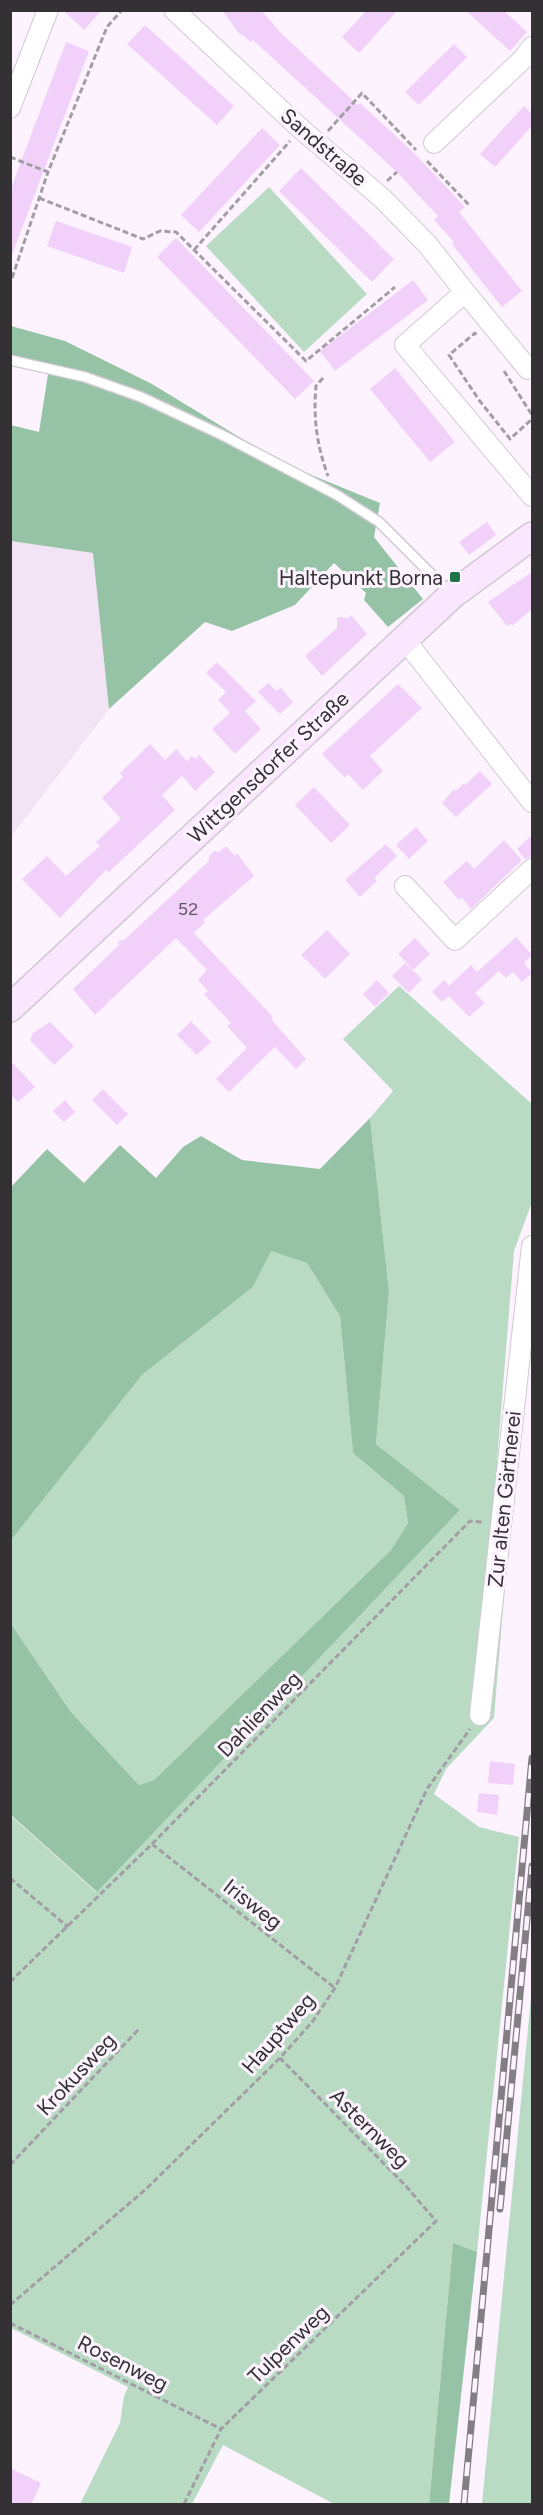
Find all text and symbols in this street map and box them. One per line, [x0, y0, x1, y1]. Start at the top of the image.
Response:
street label: Sandstraße [276, 103, 372, 191]
place label: Haltepunkt Borna [279, 565, 443, 590]
marker: Haltepunkt Borna [448, 570, 462, 584]
street label: Wittgensdorfer Straße [182, 686, 354, 848]
house number: 52 [178, 898, 198, 920]
street label: Zur alten Gärtnerei [482, 1409, 526, 1589]
street label: Dahlienweg [212, 1666, 306, 1762]
street label: Irisweg [219, 1873, 287, 1935]
street label: Hauptweg [236, 1988, 320, 2078]
street label: Krokusweg [31, 2028, 121, 2120]
street label: Asternweg [325, 2083, 415, 2173]
street label: Tulpenweg [242, 2299, 334, 2389]
street label: Rosenweg [74, 2330, 172, 2396]

